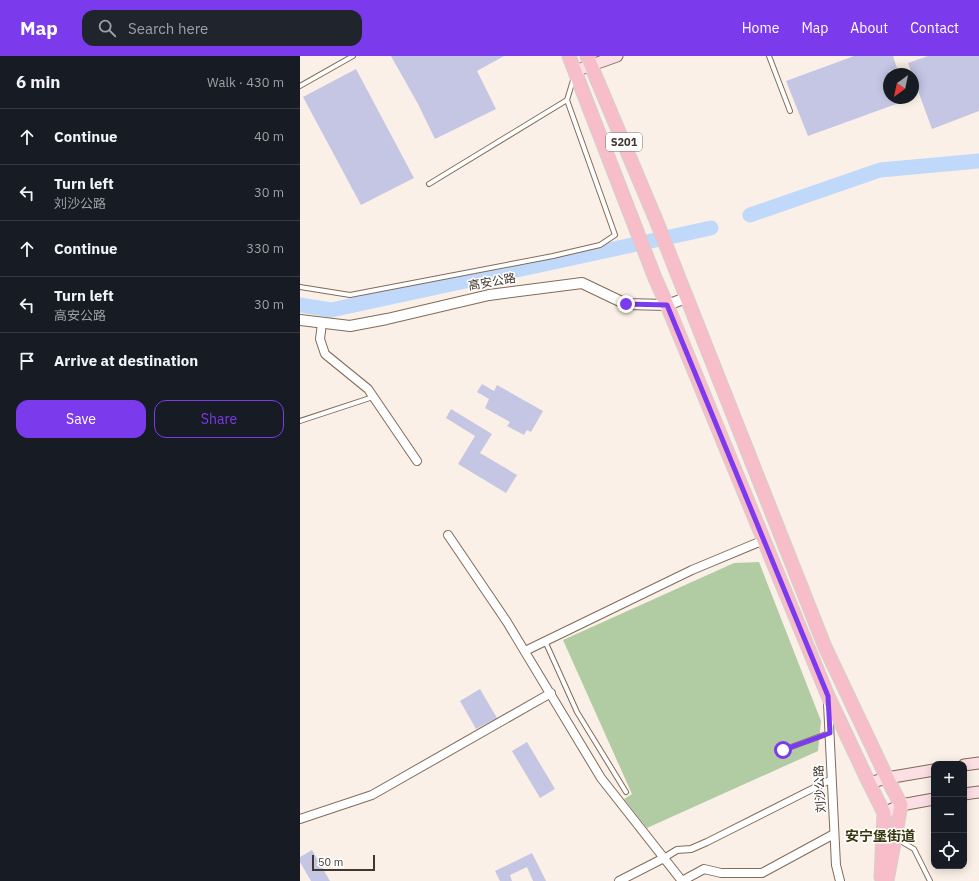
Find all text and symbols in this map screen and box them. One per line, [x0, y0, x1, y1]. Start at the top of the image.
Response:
search box [82, 10, 362, 46]
text: Map [20, 16, 58, 40]
icon: search [96, 17, 118, 39]
text: Search here [128, 19, 208, 38]
text: Home [742, 19, 779, 37]
text: Map [801, 19, 828, 37]
text: About [850, 19, 888, 37]
text: Contact [910, 19, 959, 37]
north arrow [883, 68, 919, 104]
text: 6 min [16, 71, 60, 93]
text: Walk · 430 m [207, 74, 284, 91]
icon: ahead [16, 126, 38, 148]
text: Continue [54, 127, 118, 146]
text: 40 m [254, 128, 284, 145]
road number: S201 [606, 133, 642, 151]
text: Turn left [54, 174, 114, 193]
icon: left [16, 182, 38, 204]
text: 30 m [254, 184, 284, 201]
text: 刘沙公路 [54, 195, 106, 212]
icon: ahead [16, 238, 38, 260]
text: Continue [54, 239, 118, 258]
text: 330 m [246, 240, 284, 257]
street label: 高安公路 [467, 270, 517, 293]
text: Turn left [54, 286, 114, 305]
icon: left [16, 294, 38, 316]
route end [617, 295, 635, 313]
text: 30 m [254, 296, 284, 313]
text: 高安公路 [54, 307, 106, 324]
icon: arrive [16, 350, 38, 372]
text: Arrive at destination [54, 351, 198, 370]
button: Save [16, 400, 146, 438]
button: Share [154, 400, 284, 438]
route start [774, 741, 792, 759]
map controls [931, 761, 967, 869]
button: + [931, 761, 967, 797]
street label: 刘沙公路 [811, 765, 828, 813]
button: − [931, 797, 967, 833]
district label: 安宁堡街道 [845, 827, 915, 845]
button: locate [931, 833, 967, 869]
scale bar [312, 853, 375, 872]
text: 50 m [318, 855, 343, 869]

